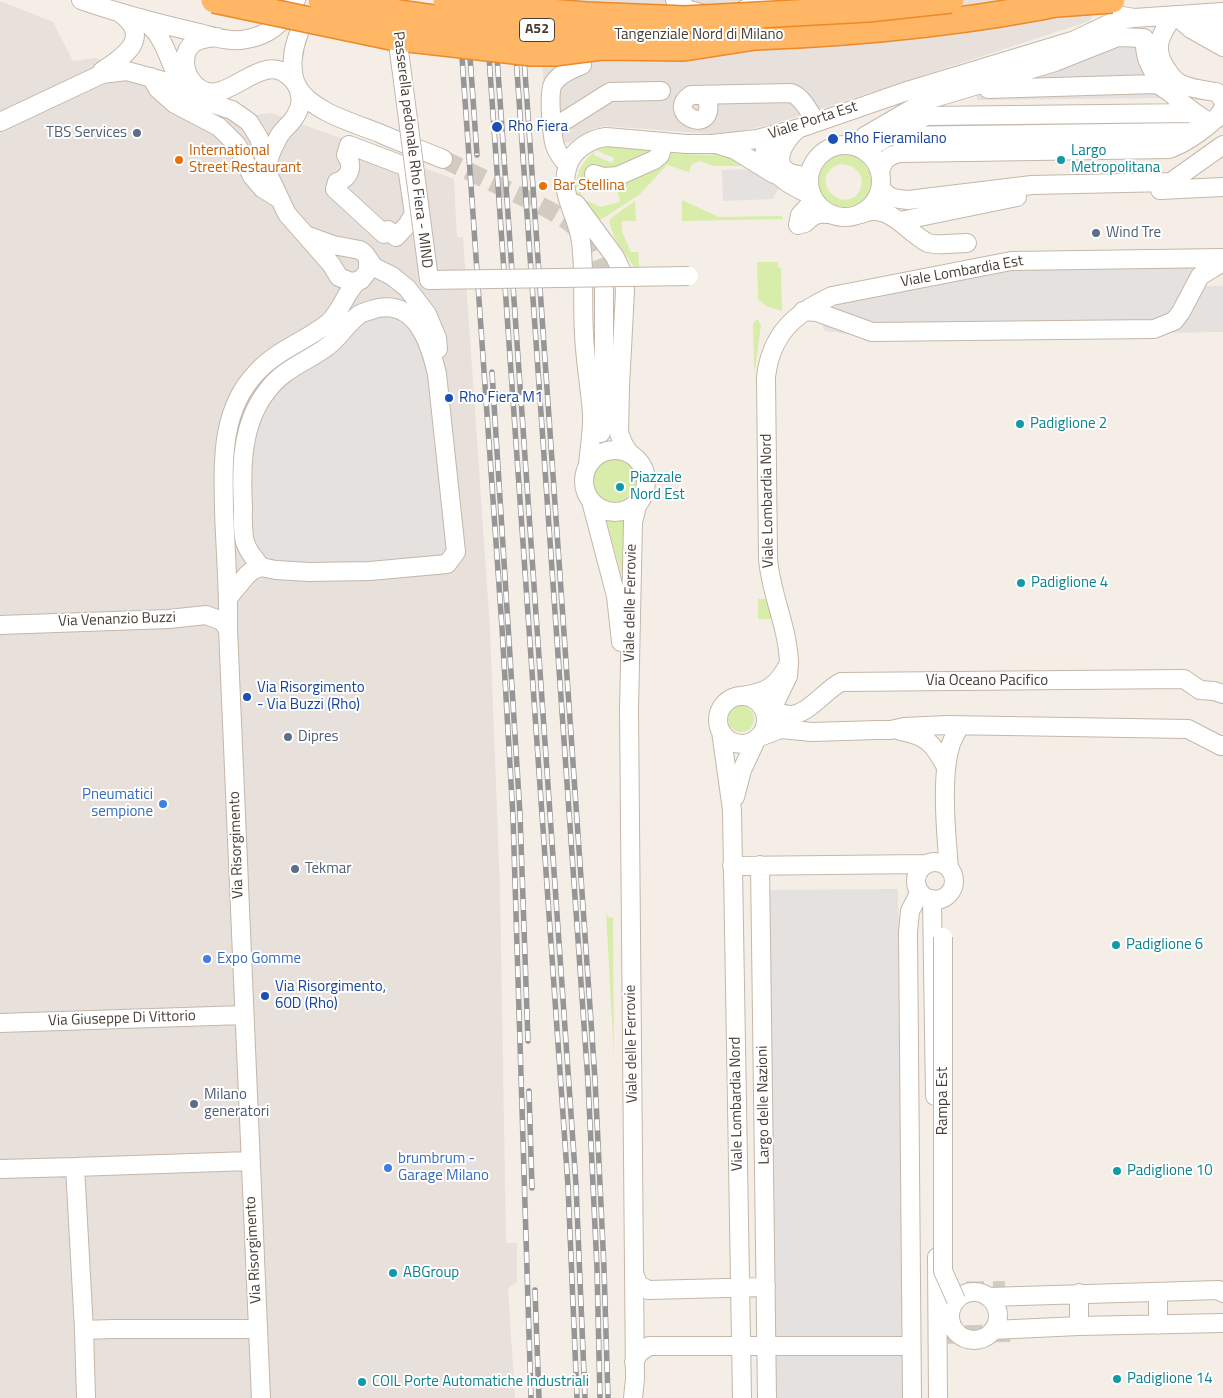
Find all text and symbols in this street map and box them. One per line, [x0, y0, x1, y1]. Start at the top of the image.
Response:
road number: A52 [520, 18, 554, 42]
street label: Tangenziale Nord di Milano [614, 26, 784, 44]
street label: Passerella pedonale Rho Fiera - MIND [389, 30, 435, 270]
street label: Viale Porta Est [766, 98, 860, 144]
place label: Rho Fiera [508, 118, 568, 136]
marker: Rho Fiera [490, 120, 504, 134]
place label: TBS Services [46, 124, 127, 142]
marker: TBS Services [131, 127, 143, 139]
place label: Rho Fieramilano [844, 130, 947, 148]
marker: Rho Fieramilano [826, 132, 840, 146]
place label: International Street Restaurant [189, 142, 301, 177]
place label: Largo Metropolitana [1071, 142, 1160, 177]
marker: International Street Restaurant [173, 154, 185, 166]
marker: Largo Metropolitana [1055, 154, 1067, 166]
place label: Bar Stellina [553, 177, 625, 195]
marker: Bar Stellina [537, 180, 549, 192]
place label: Wind Tre [1106, 224, 1161, 242]
marker: Wind Tre [1090, 227, 1102, 239]
street label: Viale Lombardia Est [899, 252, 1025, 292]
place label: Rho Fiera M1 [459, 389, 543, 407]
marker: Rho Fiera M1 [443, 392, 455, 404]
place label: Padiglione 2 [1030, 415, 1107, 433]
marker: Padiglione 2 [1014, 418, 1026, 430]
street label: Viale Lombardia Nord [758, 433, 778, 569]
place label: Piazzale Nord Est [630, 469, 685, 504]
marker: Piazzale Nord Est [614, 481, 626, 493]
street label: Viale delle Ferrovie [621, 544, 641, 662]
place label: Padiglione 4 [1031, 574, 1108, 592]
marker: Padiglione 4 [1015, 577, 1027, 589]
street label: Via Venanzio Buzzi [58, 609, 176, 631]
street label: Via Oceano Pacifico [926, 672, 1048, 690]
place label: Via Risorgimento - Via Buzzi (Rho) [257, 679, 365, 714]
marker: Via Risorgimento - Via Buzzi (Rho) [241, 691, 253, 703]
place label: Dipres [298, 728, 338, 746]
marker: Dipres [282, 731, 294, 743]
place label: Pneumatici sempione [82, 786, 153, 821]
street label: Via Risorgimento [226, 791, 248, 899]
marker: Pneumatici sempione [157, 798, 169, 810]
place label: Tekmar [305, 860, 352, 878]
marker: Tekmar [289, 863, 301, 875]
place label: Padiglione 6 [1126, 936, 1203, 954]
marker: Padiglione 6 [1110, 939, 1122, 951]
place label: Expo Gomme [217, 950, 301, 968]
marker: Expo Gomme [201, 953, 213, 965]
place label: Via Risorgimento, 60D (Rho) [275, 978, 386, 1013]
street label: Viale delle Ferrovie [622, 985, 642, 1103]
marker: Via Risorgimento, 60D (Rho) [259, 990, 271, 1002]
street label: Via Giuseppe Di Vittorio [48, 1007, 196, 1031]
street label: Viale Lombardia Nord [727, 1036, 747, 1172]
street label: Largo delle Nazioni [754, 1045, 774, 1165]
street label: Rampa Est [934, 1067, 952, 1135]
place label: Milano generatori [204, 1086, 269, 1121]
marker: Milano generatori [188, 1098, 200, 1110]
place label: brumbrum - Garage Milano [398, 1150, 489, 1185]
marker: brumbrum - Garage Milano [382, 1162, 394, 1174]
place label: Padiglione 10 [1127, 1162, 1213, 1180]
marker: Padiglione 10 [1111, 1165, 1123, 1177]
street label: Via Risorgimento [242, 1196, 266, 1304]
place label: ABGroup [403, 1264, 459, 1282]
marker: ABGroup [387, 1267, 399, 1279]
place label: Padiglione 14 [1127, 1370, 1213, 1388]
place label: COIL Porte Automatiche Industriali [372, 1373, 589, 1391]
marker: Padiglione 14 [1111, 1373, 1123, 1385]
marker: COIL Porte Automatiche Industriali [356, 1376, 368, 1388]

